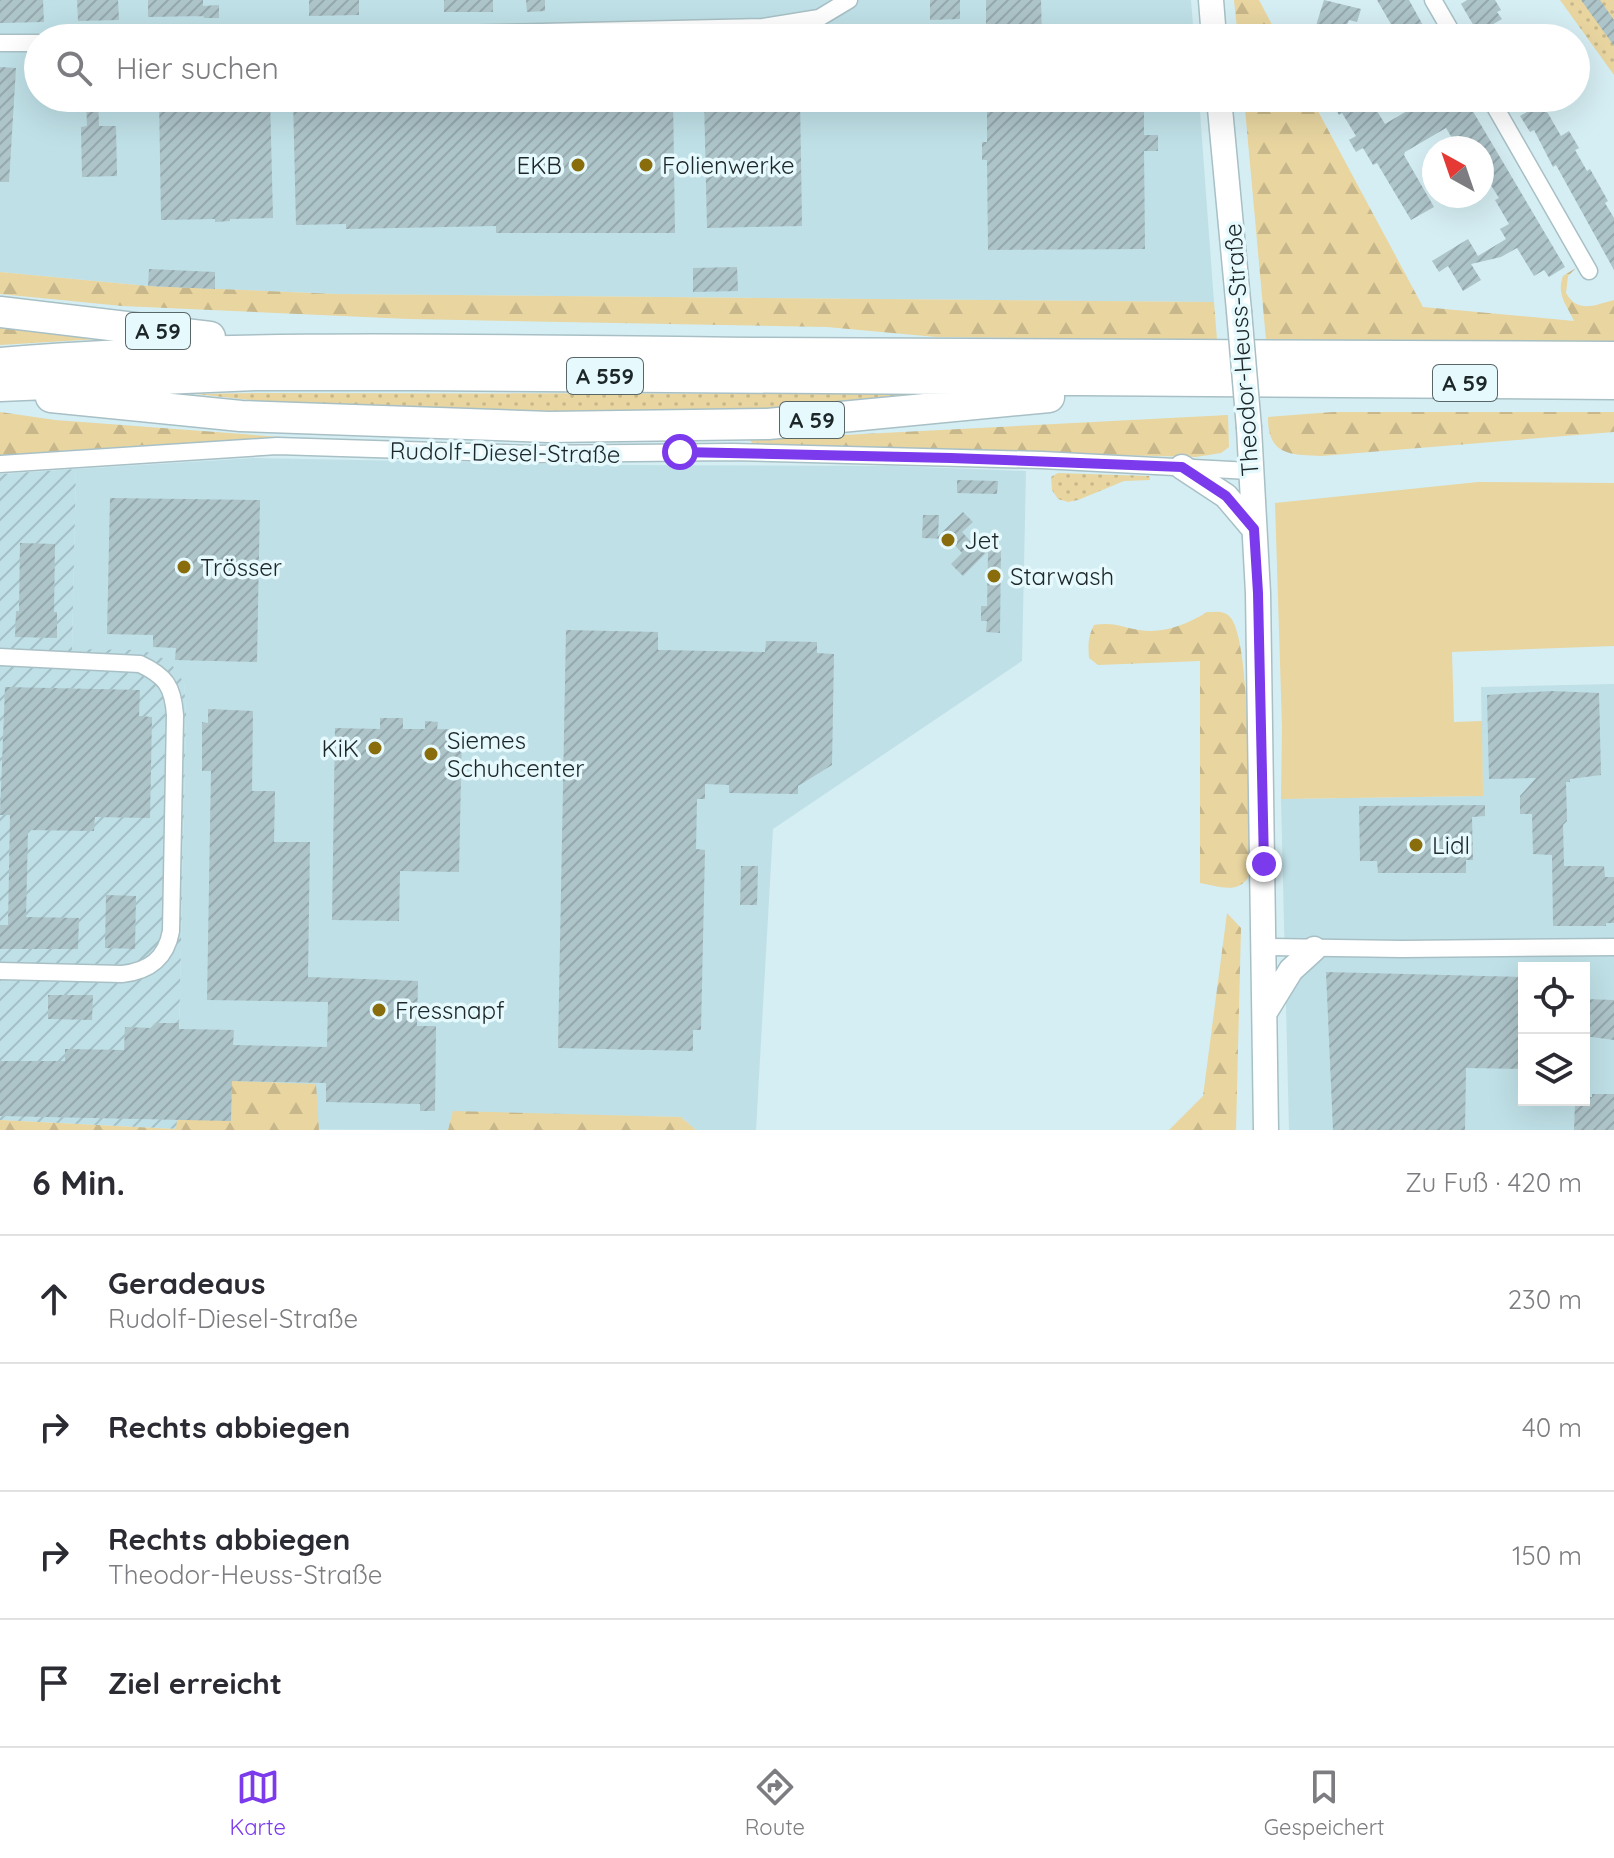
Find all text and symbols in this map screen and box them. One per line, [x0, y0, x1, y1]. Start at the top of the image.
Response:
search box [24, 24, 1590, 112]
icon: search [52, 46, 96, 90]
text: Hier suchen [116, 49, 279, 87]
north arrow [1422, 136, 1494, 208]
place label: EKB [517, 150, 562, 180]
place label: Folienwerke [662, 150, 795, 180]
marker: EKB [569, 156, 587, 174]
marker: Folienwerke [637, 156, 655, 174]
street label: Theodor-Heuss-Straße [1217, 223, 1265, 477]
road number: A 59 [126, 313, 190, 349]
road number: A 559 [567, 358, 643, 394]
road number: A 59 [1433, 365, 1497, 401]
road number: A 59 [780, 402, 844, 438]
route start [662, 434, 698, 470]
street label: Rudolf-Diesel-Straße [389, 435, 621, 469]
place label: Jet [964, 525, 999, 555]
marker: Jet [939, 531, 957, 549]
place label: Trösser [200, 552, 282, 582]
marker: Trösser [175, 558, 193, 576]
place label: Starwash [1010, 561, 1114, 591]
marker: Starwash [985, 567, 1003, 585]
place label: Siemes Schuhcenter [447, 725, 585, 783]
place label: KiK [321, 733, 359, 763]
marker: KiK [366, 739, 384, 757]
marker: Siemes Schuhcenter [422, 745, 440, 763]
place label: Lidl [1432, 830, 1470, 860]
marker: Lidl [1407, 836, 1425, 854]
route end [1246, 846, 1282, 882]
map controls [1518, 962, 1590, 1106]
button: locate [1518, 962, 1590, 1034]
place label: Fressnapf [395, 995, 505, 1025]
marker: Fressnapf [370, 1001, 388, 1019]
button: layers [1518, 1034, 1590, 1106]
text: 6 Min. [32, 1161, 125, 1204]
text: Zu Fuß · 420 m [1405, 1166, 1582, 1199]
text: Geradeaus [108, 1264, 265, 1302]
icon: ahead [32, 1277, 76, 1321]
text: 230 m [1508, 1283, 1582, 1316]
text: Rudolf-Diesel-Straße [108, 1302, 358, 1335]
icon: right [32, 1405, 76, 1449]
text: Rechts abbiegen [108, 1408, 350, 1446]
text: 40 m [1522, 1411, 1582, 1444]
text: Rechts abbiegen [108, 1520, 350, 1558]
icon: right [32, 1533, 76, 1577]
text: 150 m [1512, 1539, 1582, 1572]
text: Theodor-Heuss-Straße [108, 1558, 383, 1591]
icon: arrive [32, 1661, 76, 1705]
text: Ziel erreicht [108, 1664, 282, 1702]
tab: Karte [229, 1765, 286, 1841]
tab: Route [745, 1765, 805, 1841]
tab: Gespeichert [1264, 1765, 1385, 1841]

